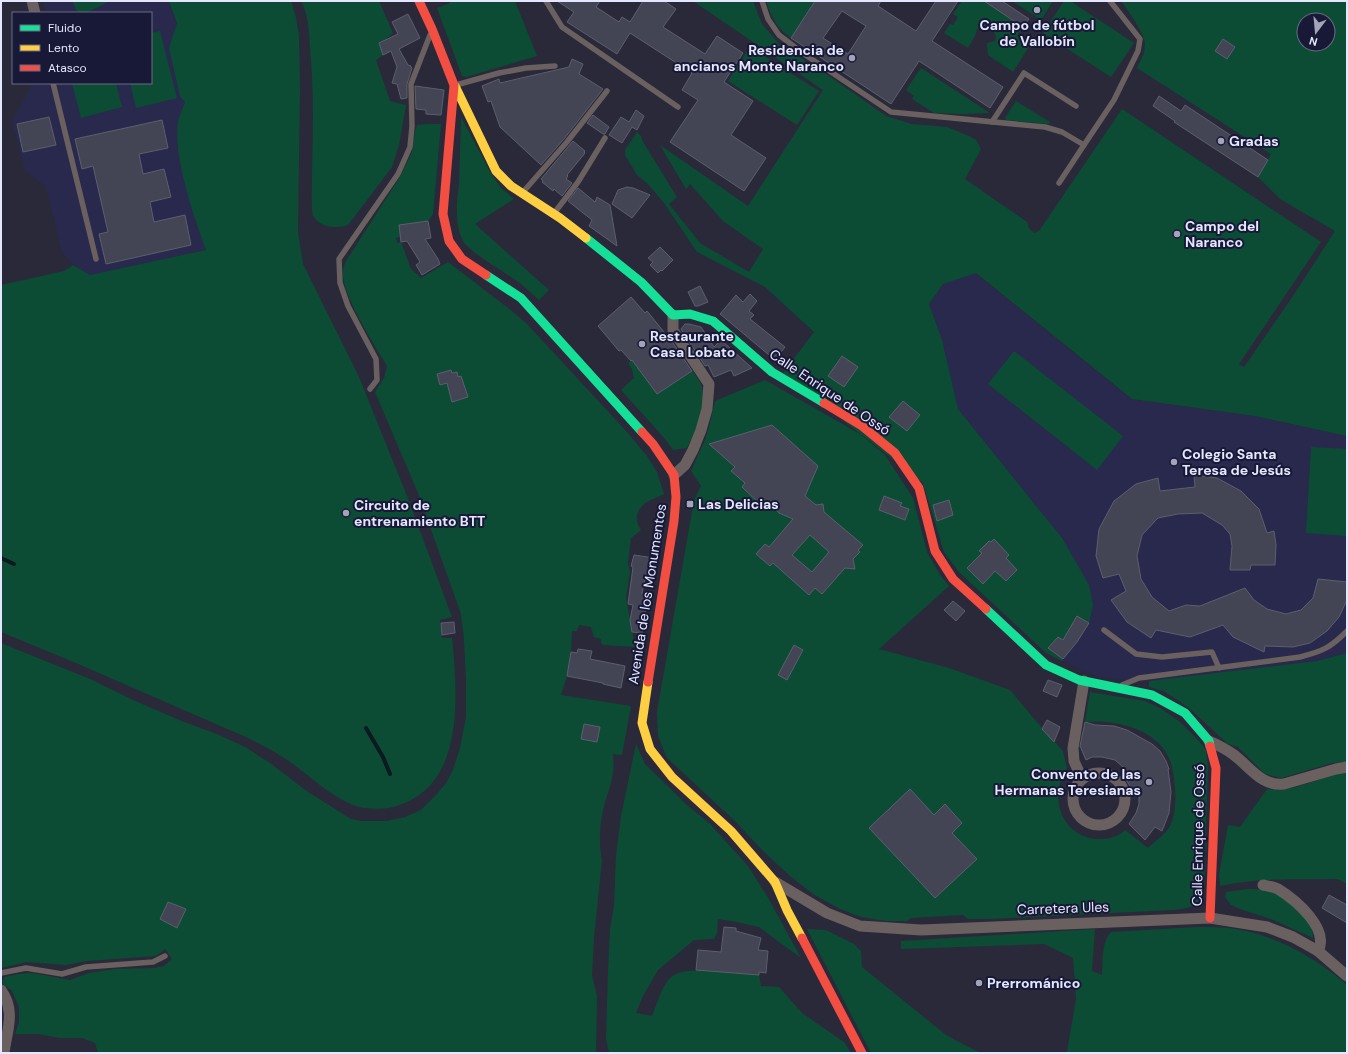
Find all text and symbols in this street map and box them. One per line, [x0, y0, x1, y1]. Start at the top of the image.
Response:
marker: Campo de fútbol de Vallobín [1032, 5, 1042, 15]
legend [12, 12, 152, 84]
north arrow [1296, 12, 1336, 52]
place label: Campo de fútbol de Vallobín [980, 16, 1094, 50]
text: Fluido [48, 20, 82, 36]
text: N [1307, 34, 1319, 49]
text: Lento [48, 40, 79, 56]
place label: Residencia de ancianos Monte Naranco [674, 41, 844, 75]
marker: Residencia de ancianos Monte Naranco [847, 53, 857, 63]
text: Atasco [48, 60, 87, 76]
place label: Gradas [1229, 132, 1279, 150]
marker: Gradas [1216, 136, 1226, 146]
place label: Campo del Naranco [1185, 217, 1259, 251]
marker: Campo del Naranco [1172, 229, 1182, 239]
place label: Restaurante Casa Lobato [650, 327, 735, 361]
marker: Restaurante Casa Lobato [637, 339, 647, 349]
street label: Calle Enrique de Ossó [766, 345, 894, 439]
place label: Colegio Santa Teresa de Jesús [1182, 445, 1291, 479]
marker: Colegio Santa Teresa de Jesús [1169, 457, 1179, 467]
place label: Las Delicias [698, 495, 779, 513]
place label: Circuito de entrenamiento BTT [354, 496, 485, 530]
marker: Las Delicias [685, 499, 695, 509]
street label: Avenida de los Monumentos [624, 502, 670, 686]
marker: Circuito de entrenamiento BTT [341, 508, 351, 518]
street label: Calle Enrique de Ossó [1188, 764, 1208, 906]
place label: Convento de las Hermanas Teresianas [995, 765, 1141, 799]
marker: Convento de las Hermanas Teresianas [1144, 777, 1154, 787]
street label: Carretera Ules [1016, 897, 1110, 919]
place label: Prerrománico [987, 974, 1080, 992]
marker: Prerrománico [974, 978, 984, 988]

